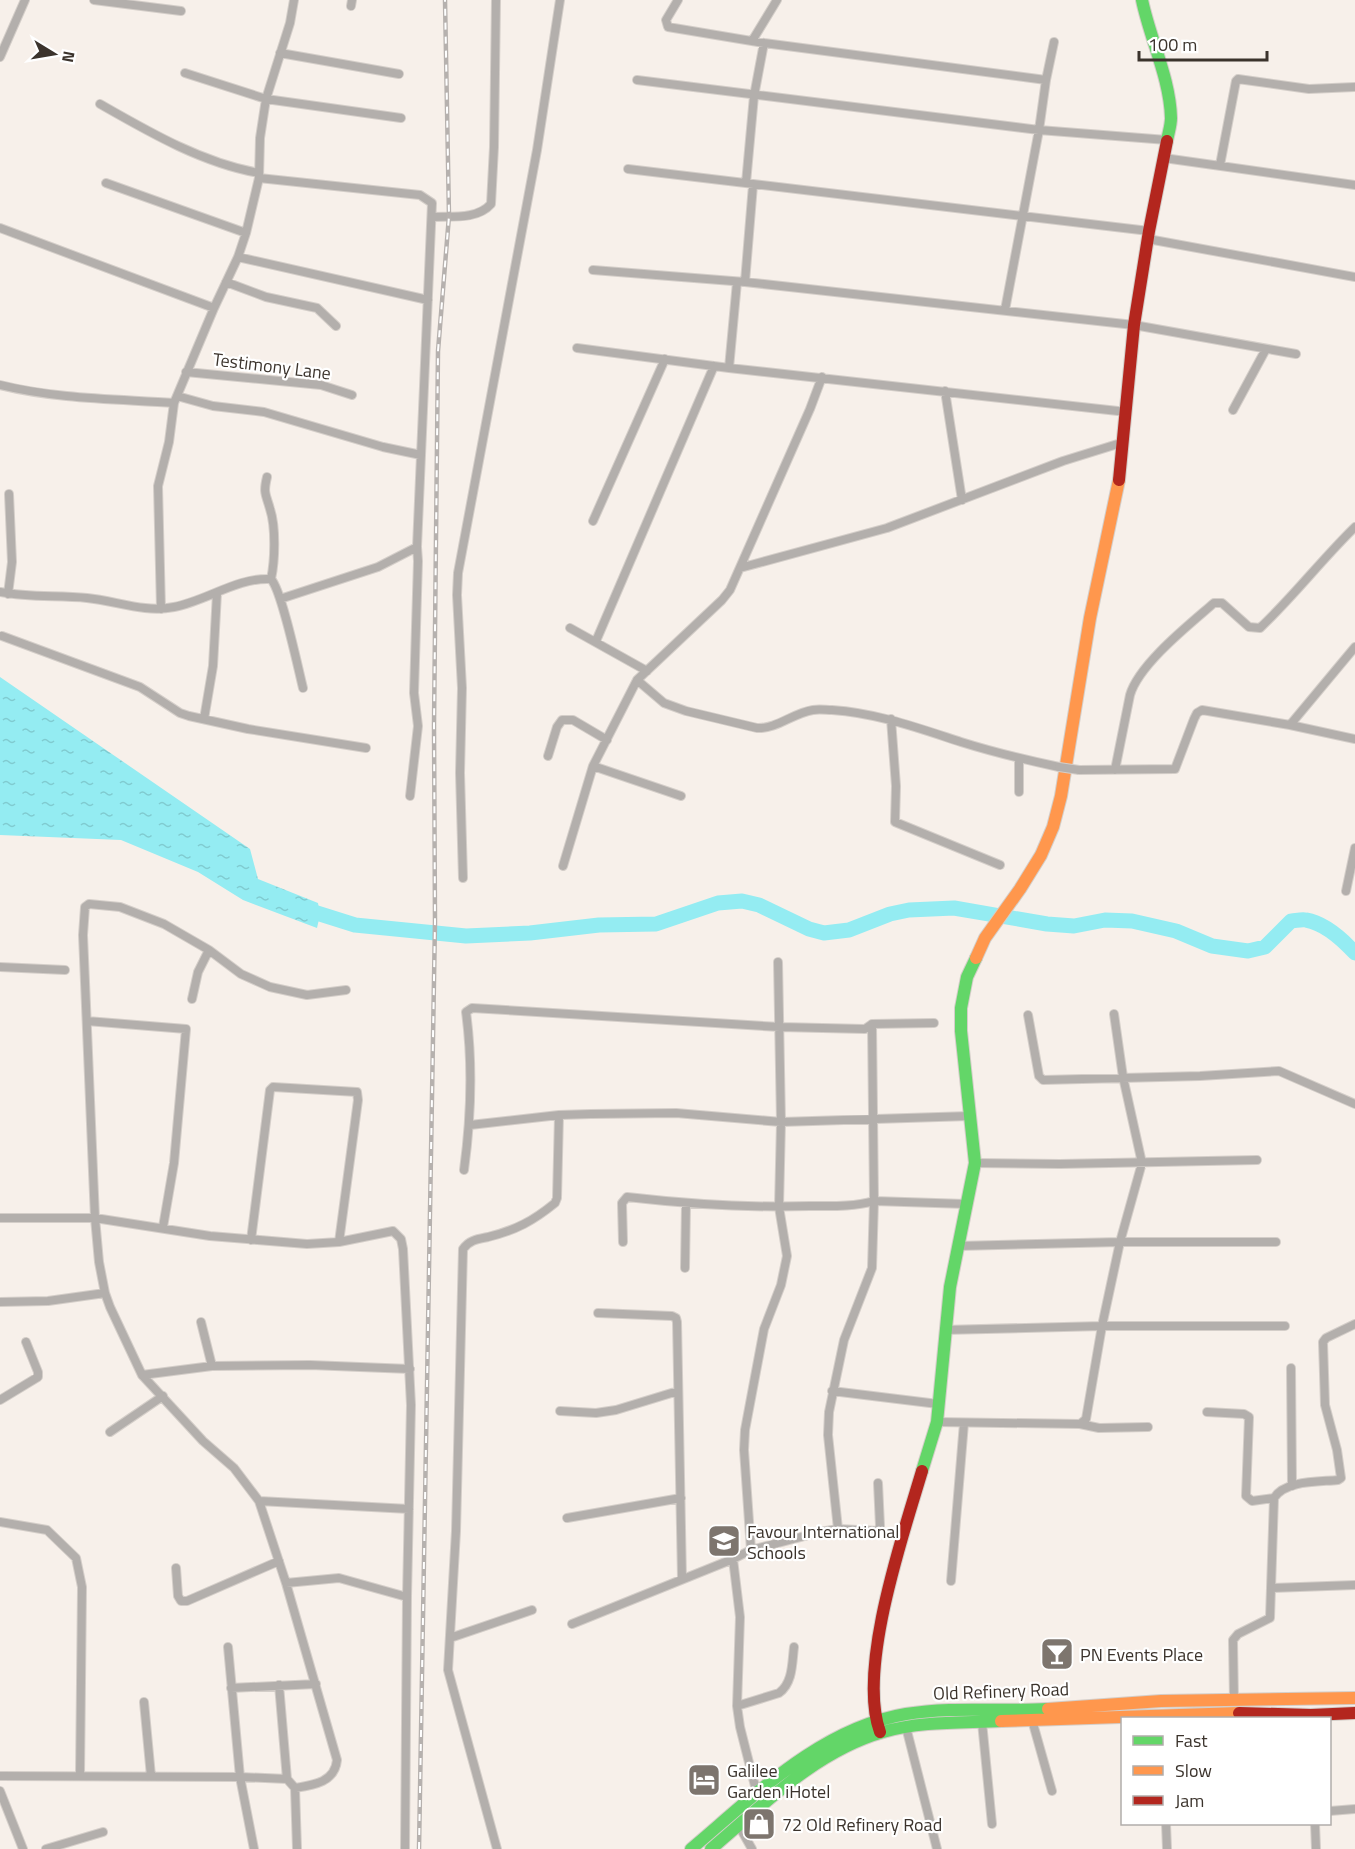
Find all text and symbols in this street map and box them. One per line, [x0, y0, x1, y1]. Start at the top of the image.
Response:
north arrow [24, 24, 84, 84]
scale bar [1139, 24, 1266, 62]
text: 100 m [1148, 31, 1197, 58]
text: N [56, 49, 82, 65]
street label: Testimony Lane [211, 345, 333, 387]
place label: Favour International Schools [747, 1518, 900, 1566]
school or university icon: Favour International Schools [706, 1523, 742, 1559]
bar icon: PN Events Place [1039, 1636, 1075, 1672]
place label: PN Events Place [1080, 1641, 1203, 1668]
street label: Old Refinery Road [933, 1675, 1069, 1707]
legend [1121, 1717, 1331, 1825]
text: Fast [1175, 1727, 1208, 1754]
place label: Galilee Garden iHotel [727, 1757, 830, 1805]
text: Slow [1175, 1757, 1212, 1784]
hotel icon: Galilee Garden iHotel [686, 1762, 722, 1798]
text: Jam [1175, 1787, 1204, 1814]
shop icon: 72 Old Refinery Road [741, 1806, 777, 1842]
place label: 72 Old Refinery Road [782, 1811, 942, 1838]

